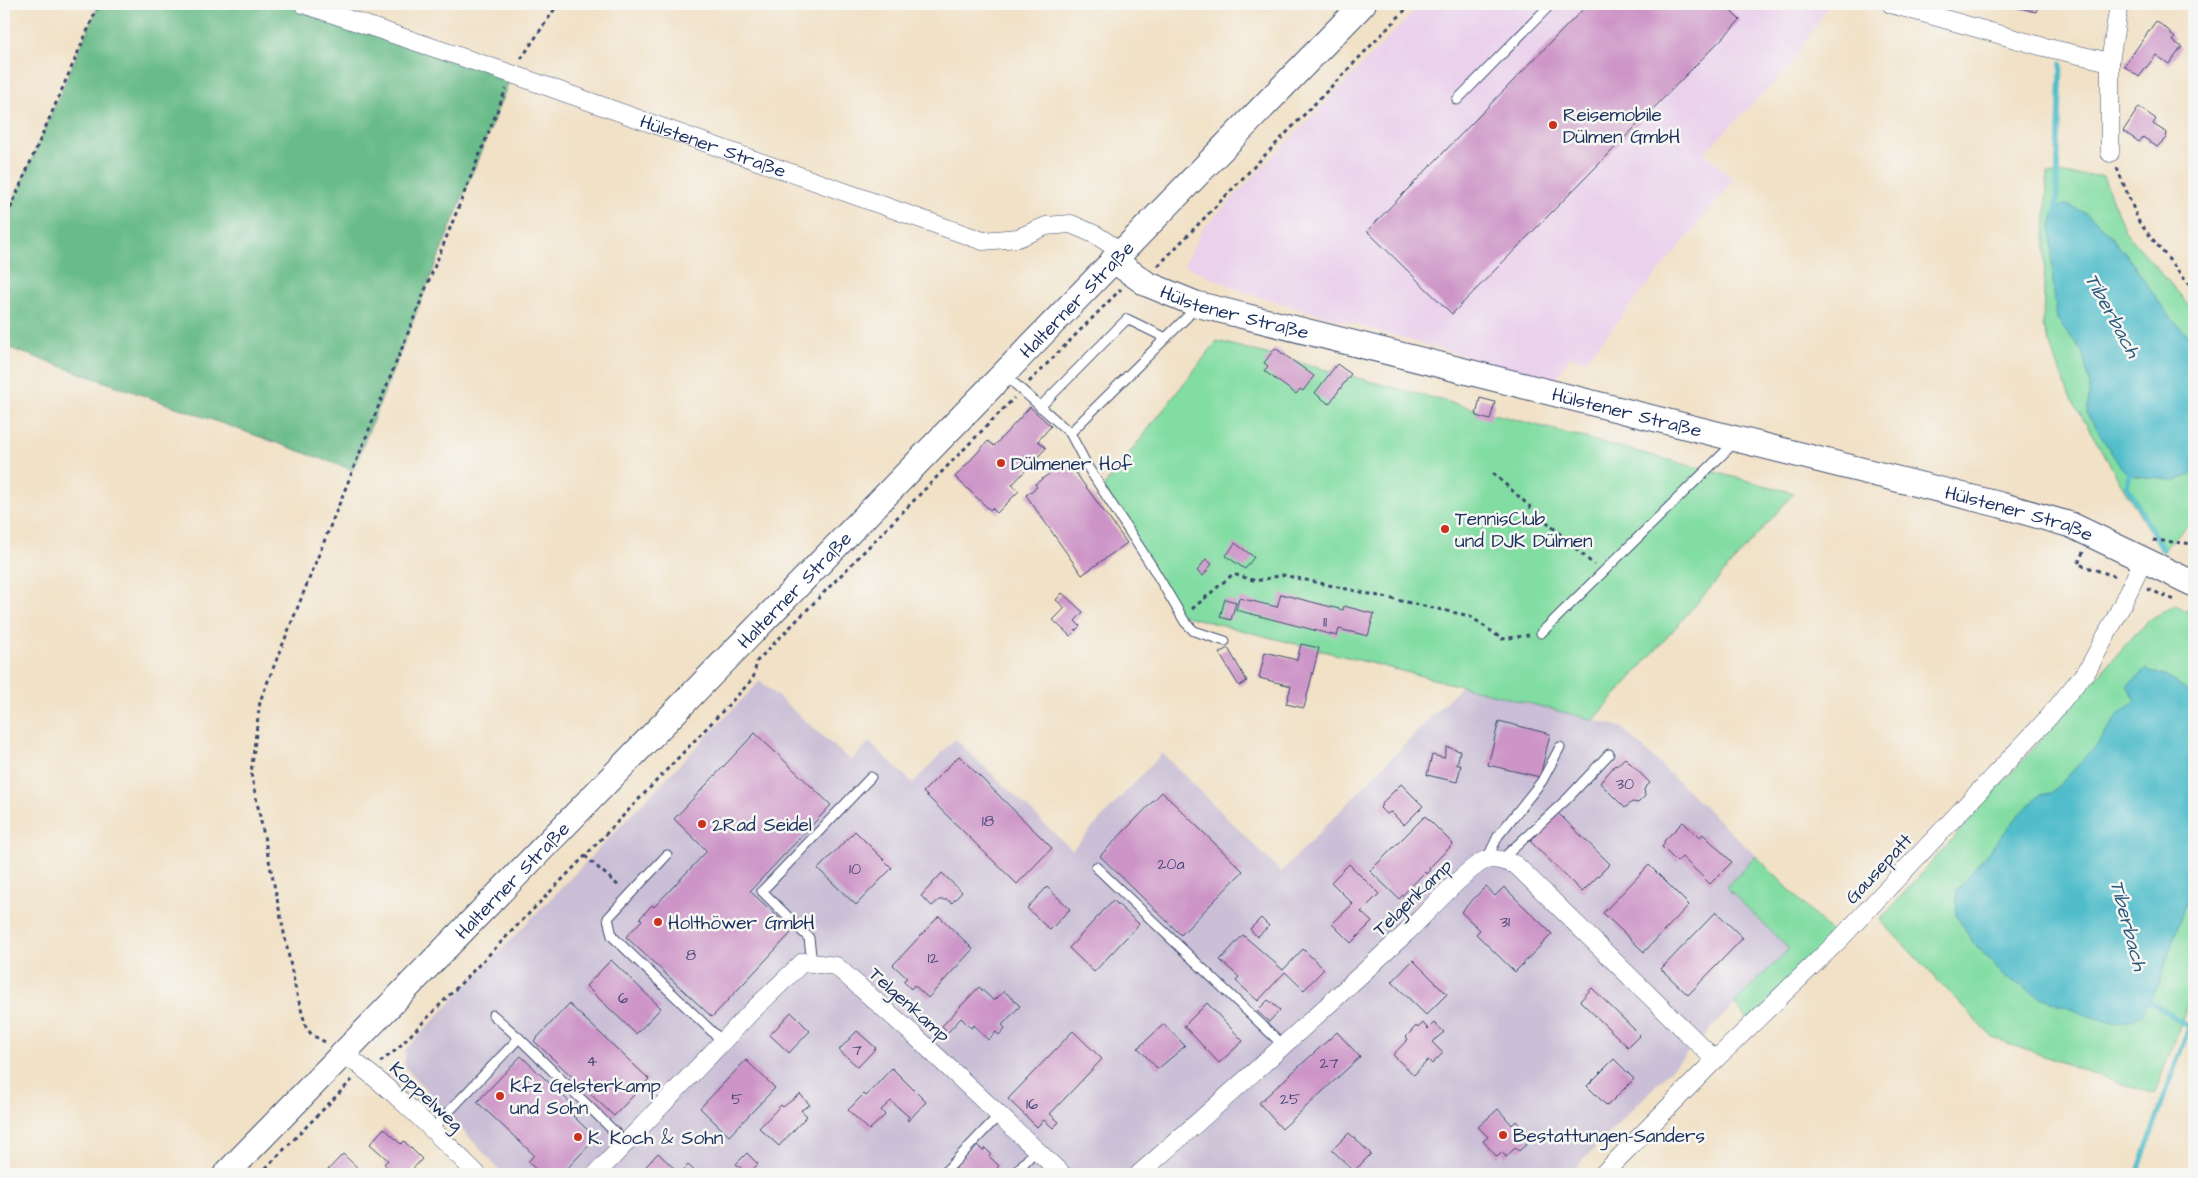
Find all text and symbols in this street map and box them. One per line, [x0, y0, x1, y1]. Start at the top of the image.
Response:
place label: Reisemobile Dülmen GmbH [1563, 102, 1680, 151]
street label: Hülstener Straße [636, 108, 790, 185]
marker: Reisemobile Dülmen GmbH [1547, 119, 1559, 131]
street label: Halterner Straße [1014, 235, 1141, 365]
water label: Tiberbach [2077, 268, 2147, 364]
street label: Hülstener Straße [1156, 279, 1312, 347]
street label: Hülstener Straße [1549, 381, 1705, 445]
place label: Dülmener Hof [1011, 451, 1133, 478]
marker: Dülmener Hof [995, 457, 1007, 469]
street label: Hülstener Straße [1942, 480, 2098, 549]
place label: TennisClub und DJK Dülmen [1455, 506, 1593, 555]
marker: TennisClub und DJK Dülmen [1439, 523, 1451, 535]
street label: Halterner Straße [732, 526, 859, 655]
house number: 11 [1323, 611, 1327, 633]
house number: 30 [1616, 773, 1634, 795]
house number: 18 [982, 810, 994, 832]
place label: 2Rad Seidel [712, 812, 812, 839]
street label: Halterner Straße [449, 816, 576, 946]
marker: 2Rad Seidel [696, 818, 708, 830]
street label: Gausepatt [1839, 827, 1919, 910]
house number: 20a [1157, 853, 1185, 875]
street label: Telgenkamp [1367, 853, 1460, 944]
house number: 10 [849, 858, 861, 880]
water label: Tiberbach [2103, 877, 2154, 975]
place label: Holthöwer GmbH [668, 910, 815, 937]
house number: 31 [1500, 911, 1510, 933]
marker: Holthöwer GmbH [652, 916, 664, 928]
house number: 8 [686, 944, 696, 966]
house number: 12 [927, 947, 939, 969]
street label: Telgenkamp [862, 961, 956, 1050]
house number: 6 [618, 987, 628, 1009]
house number: 7 [852, 1039, 862, 1061]
house number: 4 [587, 1050, 598, 1072]
house number: 27 [1320, 1052, 1339, 1074]
street label: Koppelweg [382, 1056, 469, 1139]
place label: Kfz Gelsterkamp und Sohn [510, 1073, 661, 1122]
house number: 5 [731, 1088, 743, 1110]
house number: 25 [1280, 1088, 1301, 1110]
marker: Kfz Gelsterkamp und Sohn [494, 1090, 506, 1102]
house number: 16 [1026, 1093, 1038, 1115]
place label: Bestattungen-Sanders [1513, 1123, 1705, 1151]
place label: K. Koch & Sohn [588, 1125, 723, 1152]
marker: Bestattungen-Sanders [1497, 1129, 1509, 1141]
marker: K. Koch & Sohn [572, 1131, 584, 1143]

